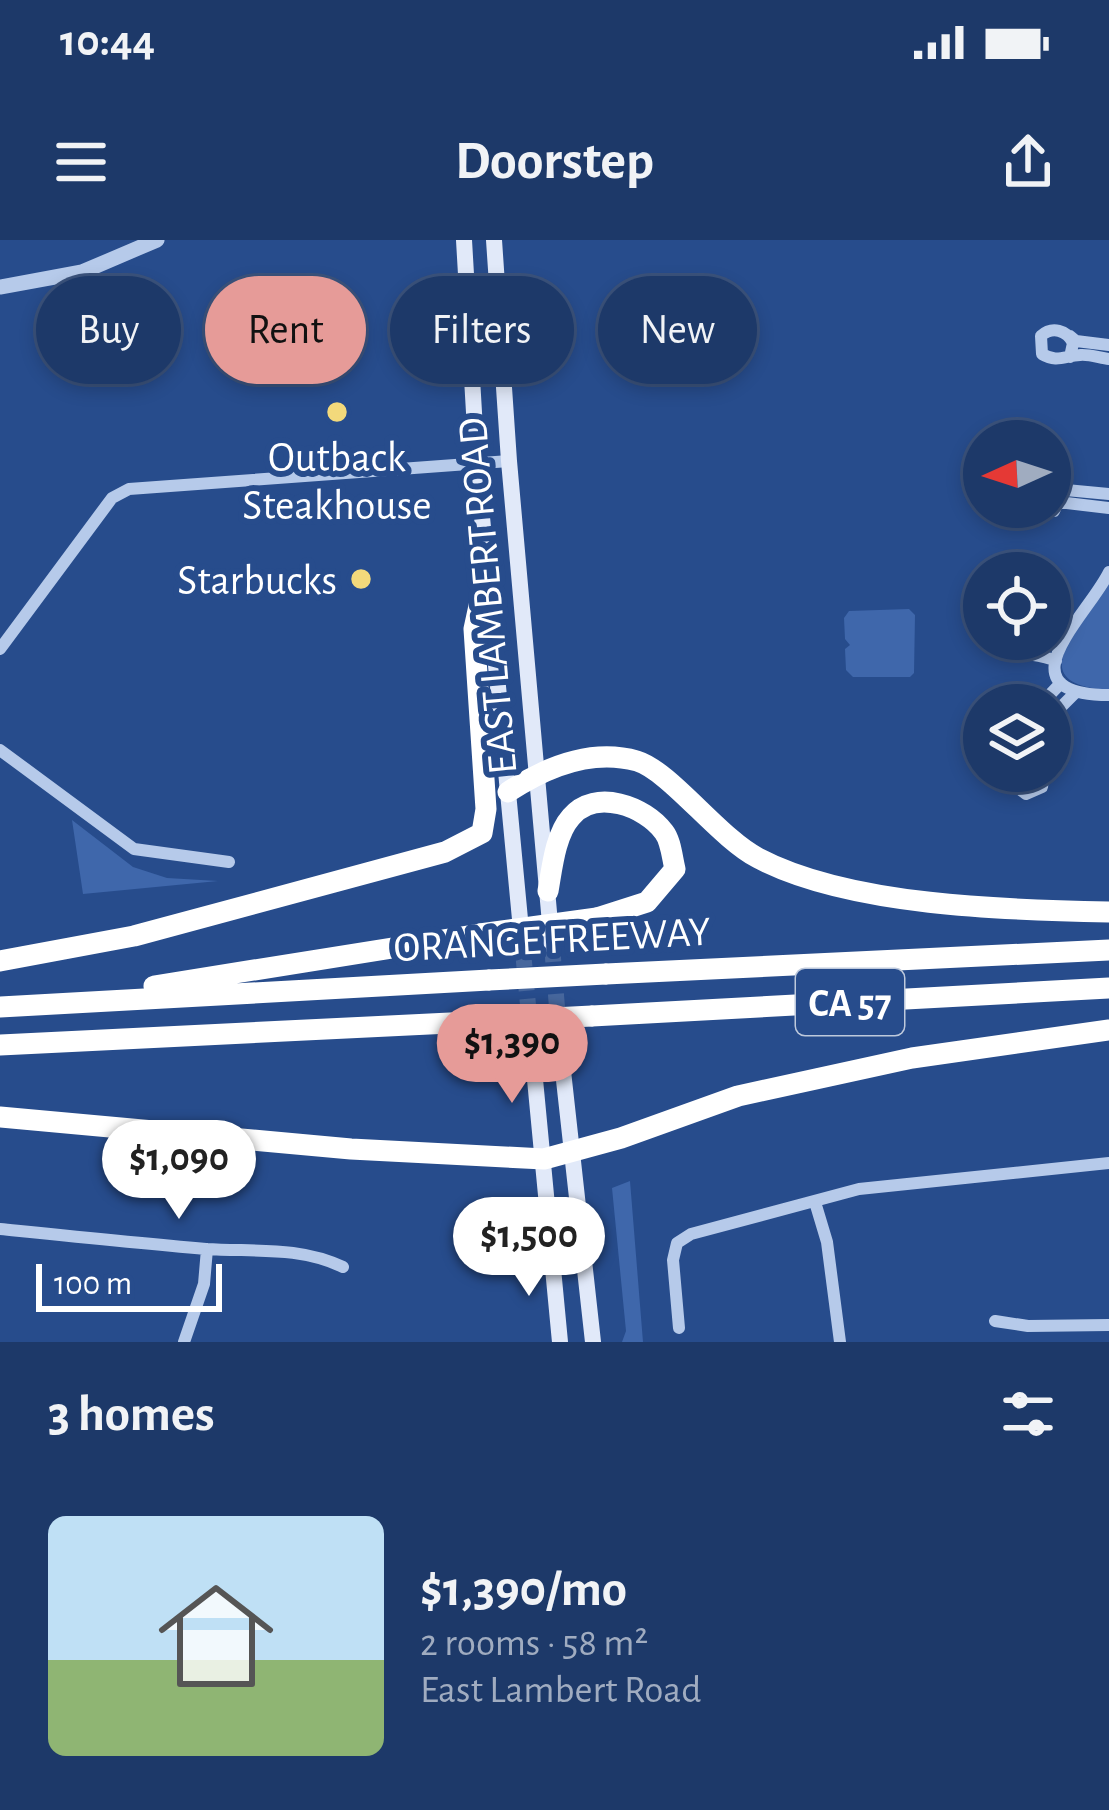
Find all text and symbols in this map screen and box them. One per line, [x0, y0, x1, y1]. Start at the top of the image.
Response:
text: 10:44 [60, 19, 155, 64]
icon: menu [48, 129, 114, 195]
icon: share [995, 129, 1061, 195]
text: Doorstep [455, 135, 654, 189]
chip: Buy [36, 276, 181, 384]
chip: Rent [205, 276, 366, 384]
chip: Filters [390, 276, 574, 384]
chip: New [598, 276, 757, 384]
marker: Outback Steakhouse [324, 399, 350, 425]
street label: EAST LAMBERT ROAD [451, 415, 525, 776]
north arrow [963, 420, 1071, 528]
map controls [963, 420, 1071, 792]
place label: Outback Steakhouse [242, 437, 432, 527]
button: locate [963, 552, 1071, 660]
place label: Starbucks [177, 560, 337, 602]
marker: Starbucks [348, 566, 374, 592]
button: layers [963, 684, 1071, 792]
street label: ORANGE FREEWAY [392, 911, 712, 969]
road number: CA 57 [796, 969, 904, 1035]
pin: $1,390 [414, 1004, 610, 1106]
text: $1,390 [464, 1023, 560, 1062]
pin: $1,090 [81, 1120, 277, 1222]
text: $1,090 [129, 1139, 229, 1178]
pin: $1,500 [431, 1197, 627, 1299]
text: $1,500 [480, 1216, 578, 1255]
scale bar [36, 1258, 222, 1311]
text: 100 m [54, 1268, 132, 1301]
icon: filters [995, 1381, 1061, 1447]
text: 3 homes [48, 1389, 215, 1440]
icon: home [144, 1564, 288, 1708]
text: $1,390/mo [420, 1564, 627, 1615]
text: 2 rooms · 58 m² [420, 1624, 648, 1663]
text: East Lambert Road [420, 1671, 701, 1710]

